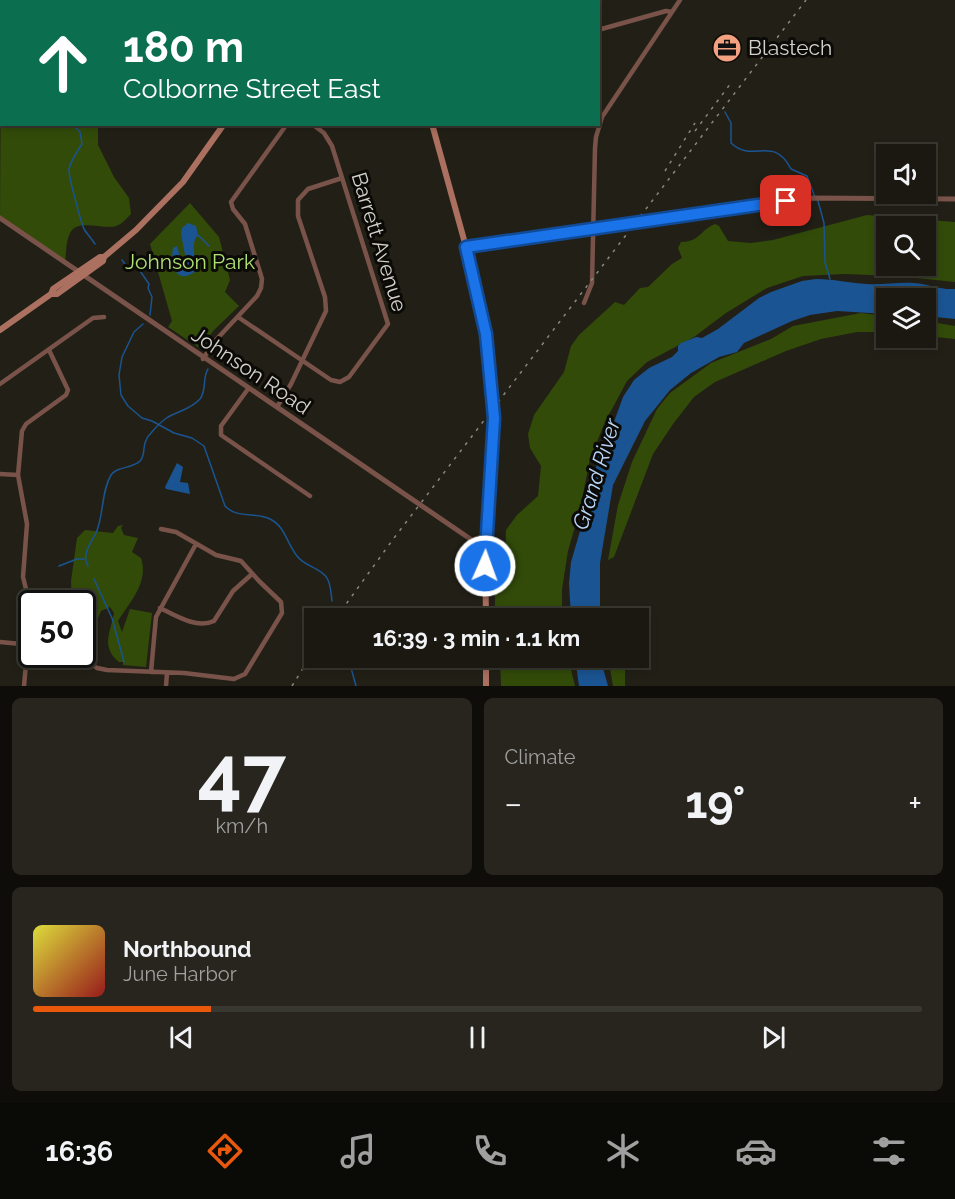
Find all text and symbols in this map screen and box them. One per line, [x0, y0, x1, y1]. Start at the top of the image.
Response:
text: 180 m [123, 23, 244, 72]
icon: ahead [24, 24, 102, 102]
office icon: Blastech [711, 32, 743, 64]
place label: Blastech [748, 35, 832, 60]
text: Colborne Street East [123, 73, 381, 104]
map controls [876, 144, 936, 348]
button: sound [876, 144, 936, 204]
street label: Barrett Avenue [346, 169, 413, 315]
pin [760, 175, 811, 226]
icon: arrive [769, 184, 802, 217]
button: search [876, 216, 936, 276]
park label: Johnson Park [125, 249, 255, 274]
button: layers [876, 288, 936, 348]
street label: Johnson Road [187, 322, 315, 419]
water label: Grand River [567, 414, 626, 533]
position arrow [453, 534, 517, 598]
speed limit sign: 50 [18, 590, 96, 668]
text: 16:39 · 3 min · 1.1 km [373, 625, 580, 651]
text: 47 [198, 729, 286, 820]
text: Climate [505, 745, 576, 769]
text: 19° [685, 776, 745, 829]
text: − [505, 784, 522, 823]
text: + [908, 784, 922, 823]
text: km/h [215, 814, 268, 838]
text: Northbound [123, 936, 252, 962]
text: June Harbor [123, 962, 237, 986]
icon: previous [165, 1021, 198, 1054]
icon: pause [461, 1021, 494, 1054]
icon: next [757, 1021, 790, 1054]
icon: directions [204, 1130, 246, 1172]
icon: music [337, 1130, 379, 1172]
icon: phone [469, 1130, 511, 1172]
icon: climate [602, 1130, 644, 1172]
icon: car [735, 1130, 777, 1172]
icon: filters [868, 1130, 910, 1172]
text: 16:36 [45, 1136, 113, 1167]

